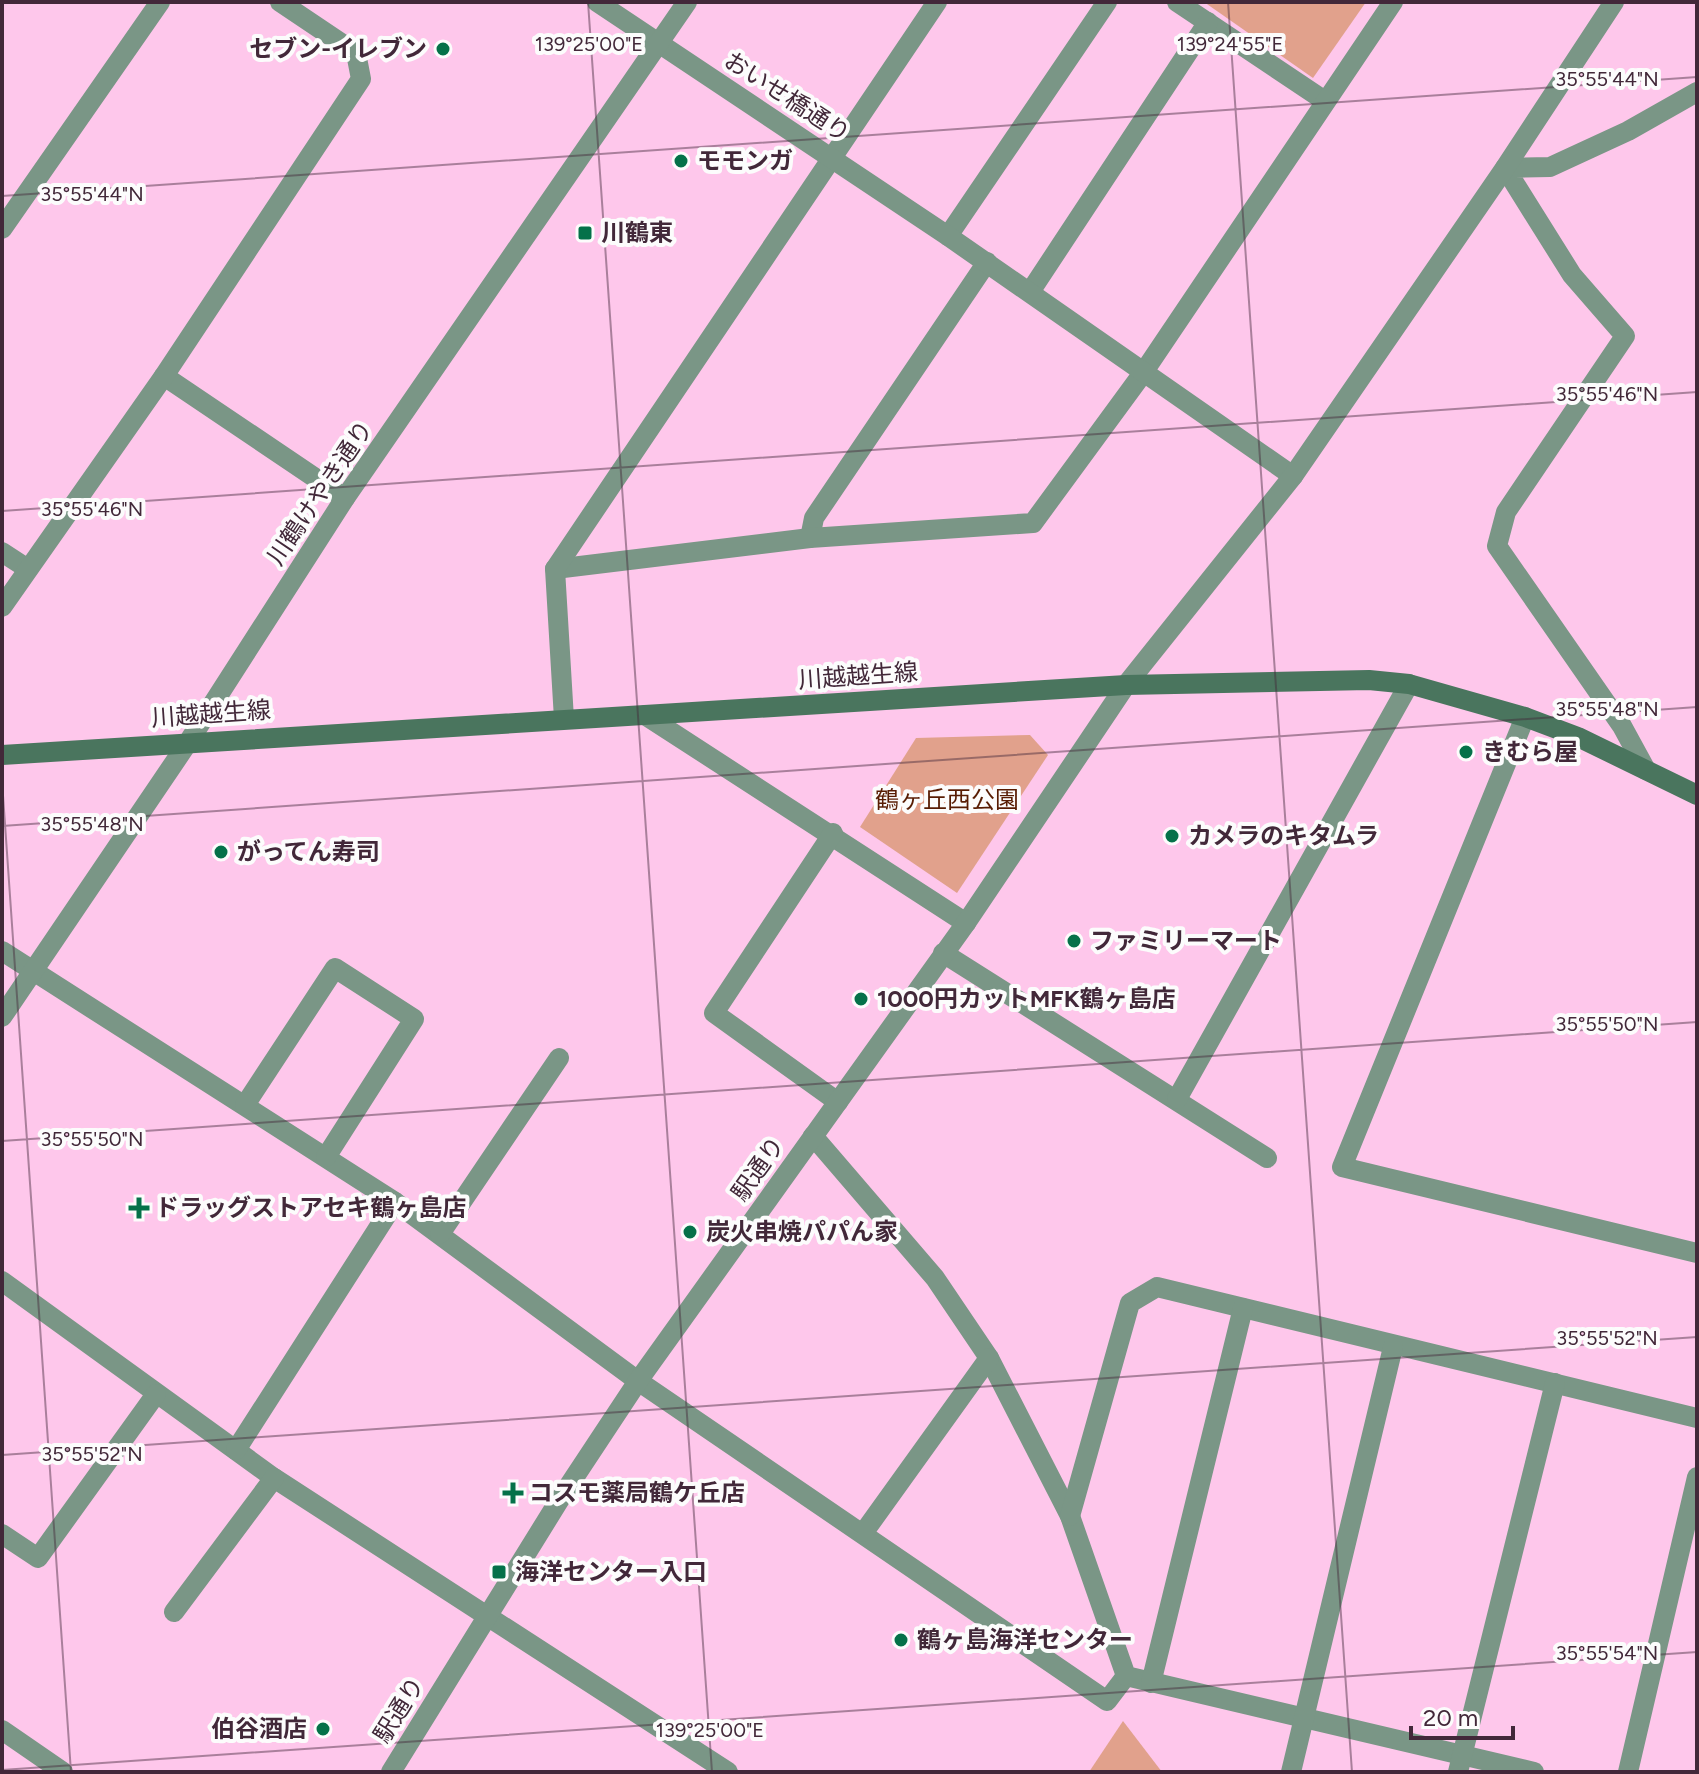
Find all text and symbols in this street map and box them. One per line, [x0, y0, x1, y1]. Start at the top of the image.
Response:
text: 139°25'00"E [535, 32, 643, 56]
text: 139°24'55"E [1177, 32, 1283, 56]
place label: セブン-イレブン [249, 34, 427, 63]
marker: セブン-イレブン [434, 40, 452, 58]
street label: おいせ橋通り [719, 45, 856, 148]
text: 35°55'44"N [1555, 67, 1659, 91]
place label: モモンガ [697, 146, 793, 175]
marker: モモンガ [672, 152, 690, 170]
text: 35°55'44"N [40, 182, 144, 206]
place label: 川鶴東 [601, 218, 673, 247]
marker: 川鶴東 [576, 224, 594, 242]
text: 35°55'46"N [1556, 382, 1658, 406]
street label: 川鶴けやき通り [261, 415, 379, 570]
text: 35°55'46"N [41, 497, 143, 521]
street label: 川越越生線 [797, 657, 919, 694]
street label: 川越越生線 [150, 695, 272, 732]
text: 35°55'48"N [1555, 697, 1659, 721]
place label: きむら屋 [1482, 737, 1578, 766]
marker: きむら屋 [1457, 743, 1475, 761]
park label: 鶴ヶ丘西公園 [875, 785, 1019, 814]
text: 35°55'48"N [40, 812, 144, 836]
place label: カメラのキタムラ [1188, 821, 1379, 850]
marker: カメラのキタムラ [1163, 827, 1181, 845]
place label: がってん寿司 [237, 837, 380, 866]
marker: がってん寿司 [212, 843, 230, 861]
place label: ファミリーマート [1090, 926, 1282, 955]
marker: ファミリーマート [1065, 932, 1083, 950]
place label: 1000円カットMFK鶴ヶ島店 [877, 984, 1176, 1013]
marker: 1000円カットMFK鶴ヶ島店 [852, 990, 870, 1008]
text: 35°55'50"N [1556, 1012, 1658, 1036]
text: 35°55'50"N [41, 1127, 143, 1151]
street label: 駅通り [725, 1131, 790, 1207]
place label: ドラッグストアセキ鶴ヶ島店 [155, 1193, 467, 1222]
marker: ドラッグストアセキ鶴ヶ島店 [130, 1199, 148, 1217]
place label: 炭火串焼パパん家 [706, 1217, 898, 1246]
marker: 炭火串焼パパん家 [681, 1223, 699, 1241]
text: 35°55'52"N [1556, 1326, 1658, 1350]
text: 35°55'52"N [41, 1442, 143, 1466]
place label: コスモ薬局鶴ケ丘店 [529, 1478, 745, 1507]
marker: コスモ薬局鶴ケ丘店 [504, 1484, 522, 1502]
place label: 海洋センター入口 [515, 1557, 707, 1586]
marker: 海洋センター入口 [490, 1563, 508, 1581]
place label: 鶴ヶ島海洋センター [917, 1625, 1133, 1654]
marker: 鶴ヶ島海洋センター [892, 1631, 910, 1649]
text: 35°55'54"N [1556, 1641, 1658, 1665]
street label: 駅通り [367, 1672, 430, 1748]
scale bar [1411, 1690, 1513, 1740]
text: 20 m [1423, 1703, 1478, 1732]
place label: 伯谷酒店 [211, 1714, 307, 1743]
text: 139°25'00"E [656, 1718, 764, 1742]
marker: 伯谷酒店 [314, 1720, 332, 1738]

